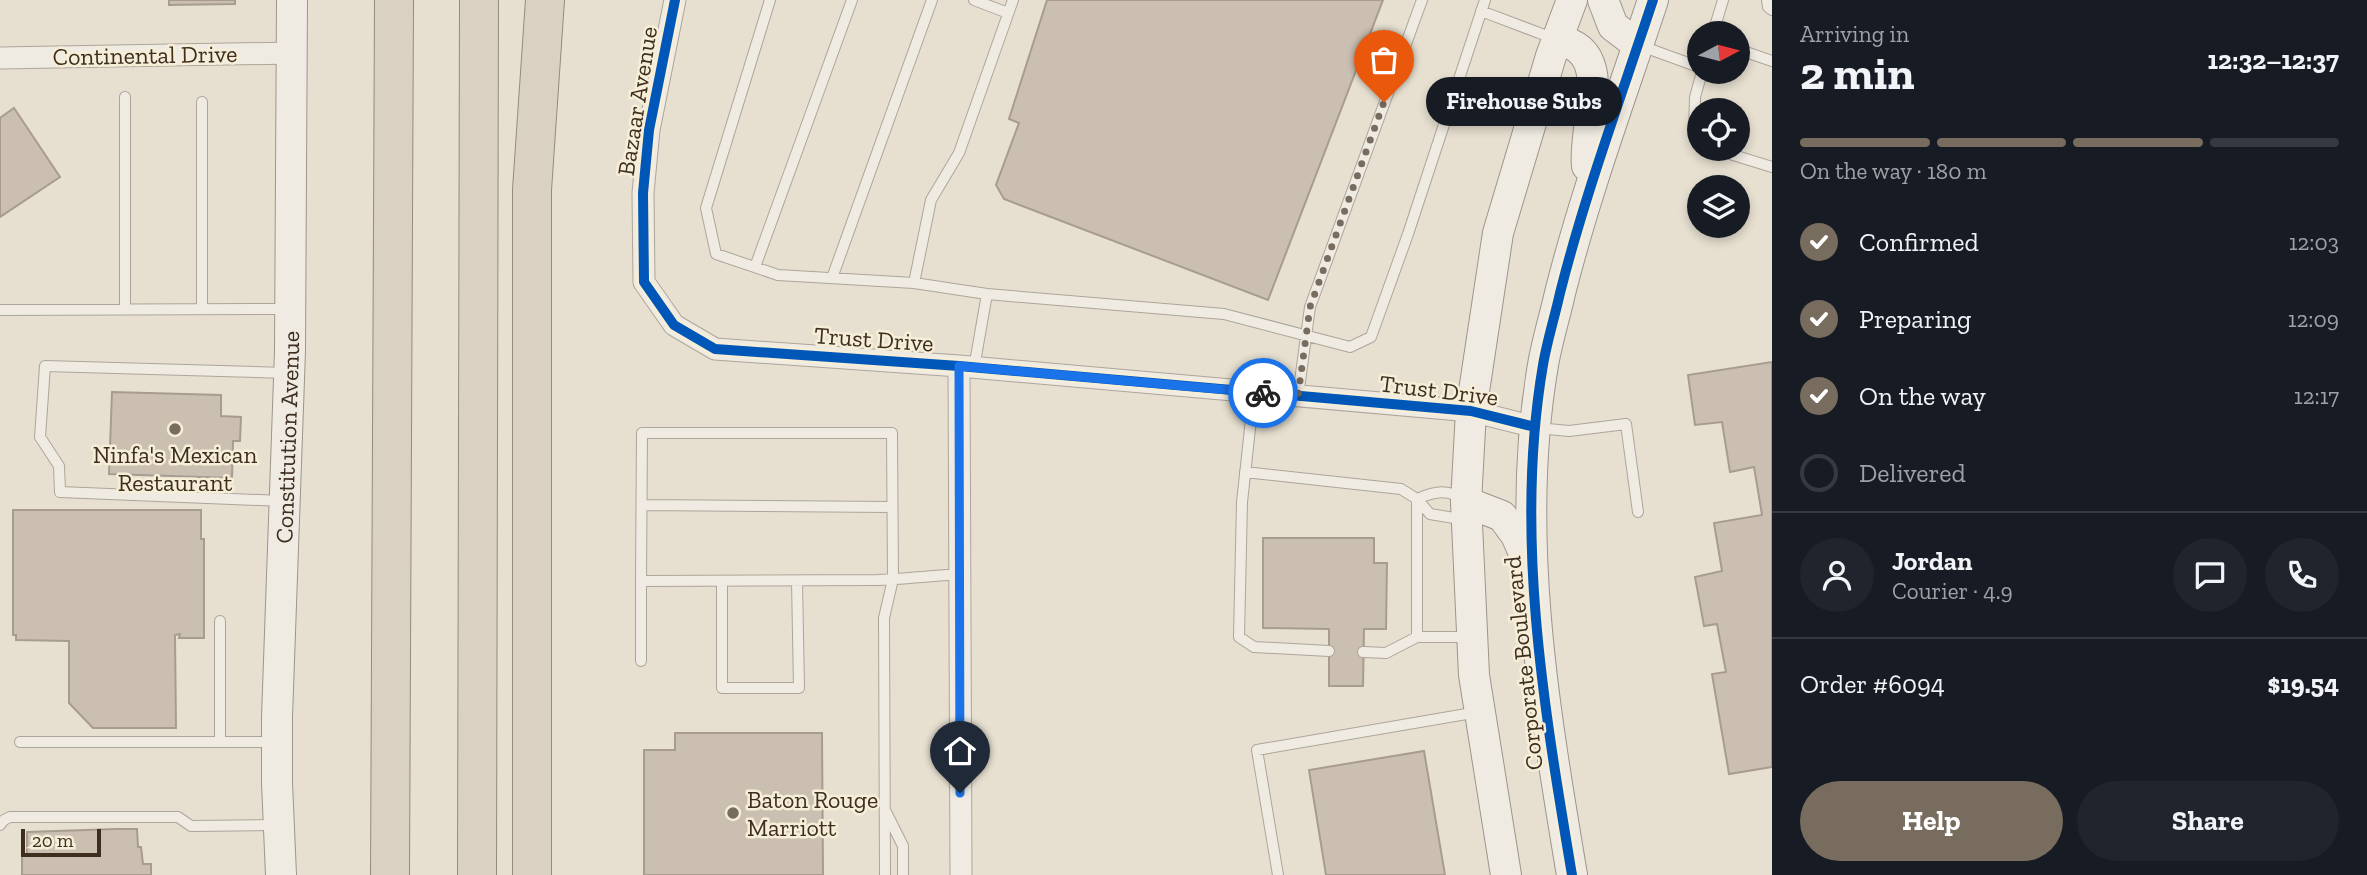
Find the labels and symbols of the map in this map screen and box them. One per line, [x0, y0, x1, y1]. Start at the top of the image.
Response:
north arrow [1687, 21, 1750, 84]
street label: Bazaar Avenue [611, 24, 663, 178]
pin [1354, 30, 1414, 102]
street label: Continental Drive [52, 39, 238, 71]
callout: Firehouse Subs [1426, 78, 1622, 126]
street label: Trust Drive [813, 320, 935, 358]
street label: Constitution Avenue [269, 331, 305, 544]
courier [1228, 358, 1298, 428]
street label: Trust Drive [1378, 368, 1500, 412]
marker: Ninfa's Mexican Restaurant [167, 421, 183, 437]
place label: Ninfa's Mexican Restaurant [93, 440, 257, 497]
street label: Corporate Boulevard [1497, 554, 1549, 772]
pin [930, 721, 990, 793]
place label: Baton Rouge Marriott [747, 785, 878, 842]
marker: Baton Rouge Marriott [725, 805, 741, 821]
scale bar [21, 826, 102, 858]

